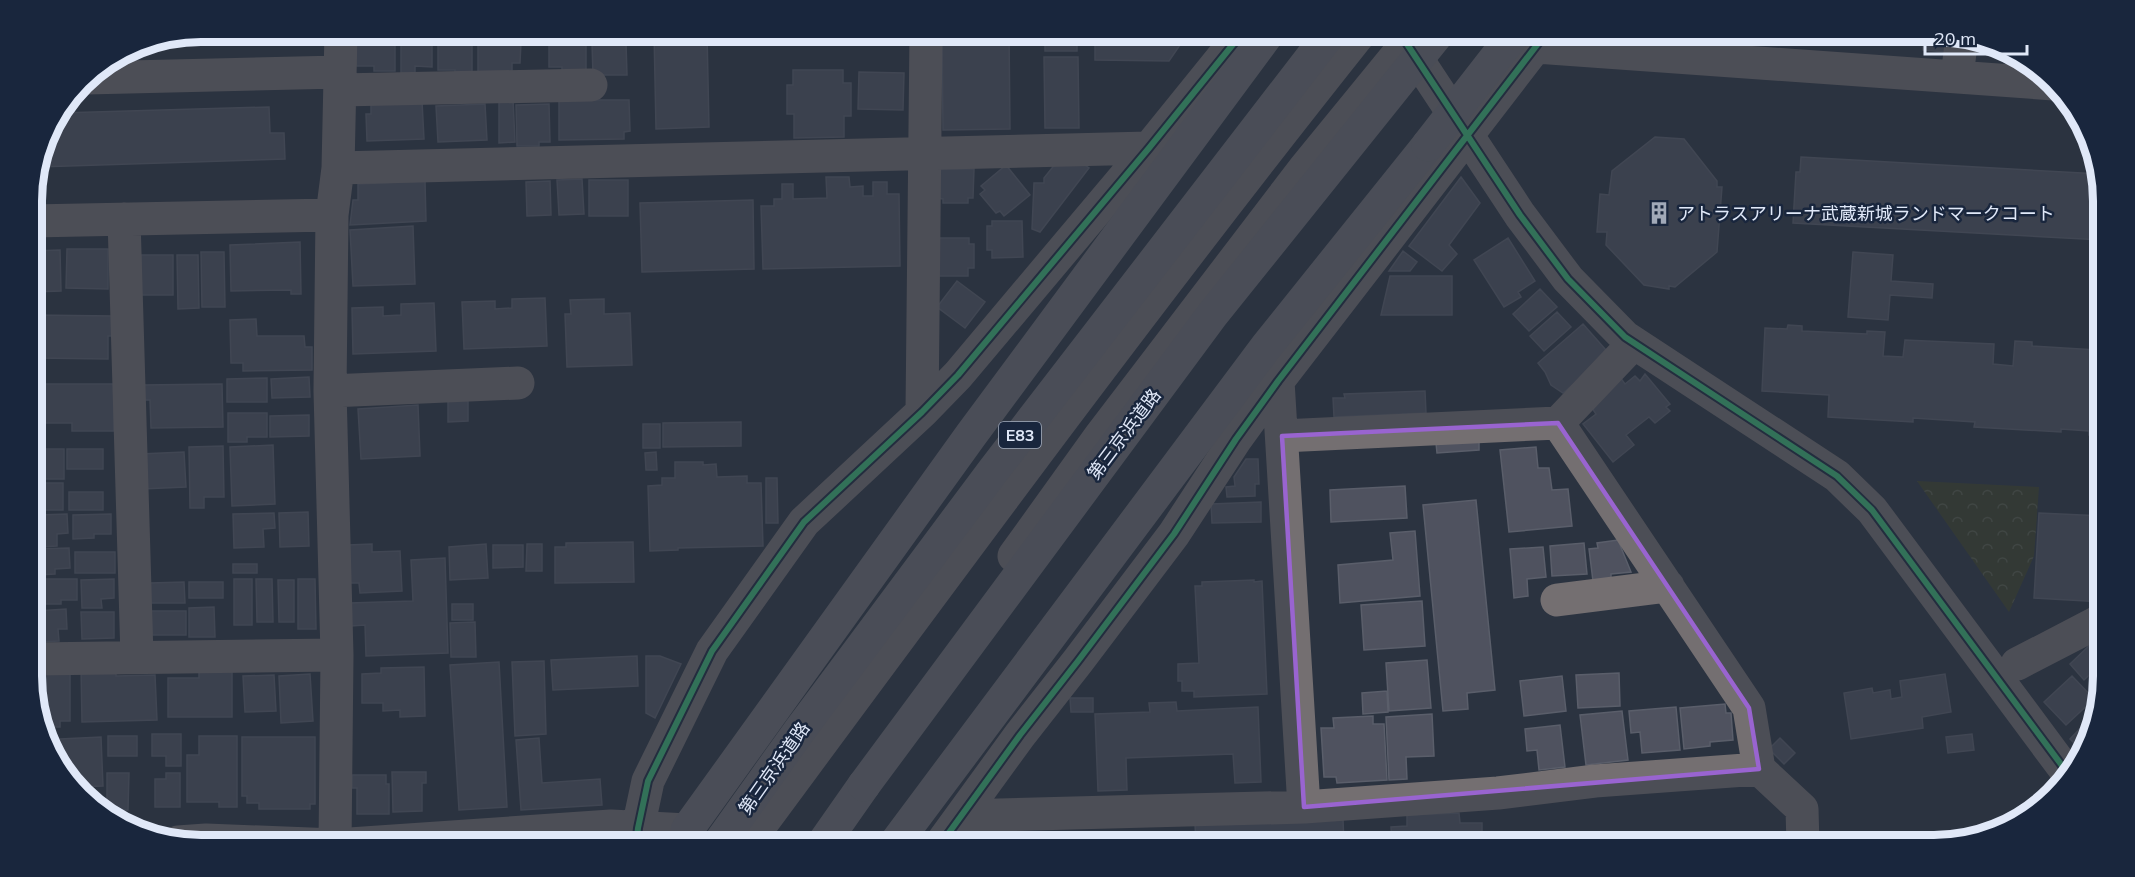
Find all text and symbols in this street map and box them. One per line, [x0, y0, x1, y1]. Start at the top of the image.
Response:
scale bar [1925, 18, 2027, 56]
text: 20 m [1934, 27, 1976, 50]
building icon: アトラスアリーナ武蔵新城ランドマークコート [1646, 200, 1672, 226]
place label: アトラスアリーナ武蔵新城ランドマークコート [1677, 202, 2055, 225]
street label: 第三京浜道路 [1082, 384, 1166, 484]
road number: E83 [999, 422, 1041, 448]
street label: 第三京浜道路 [734, 717, 814, 819]

